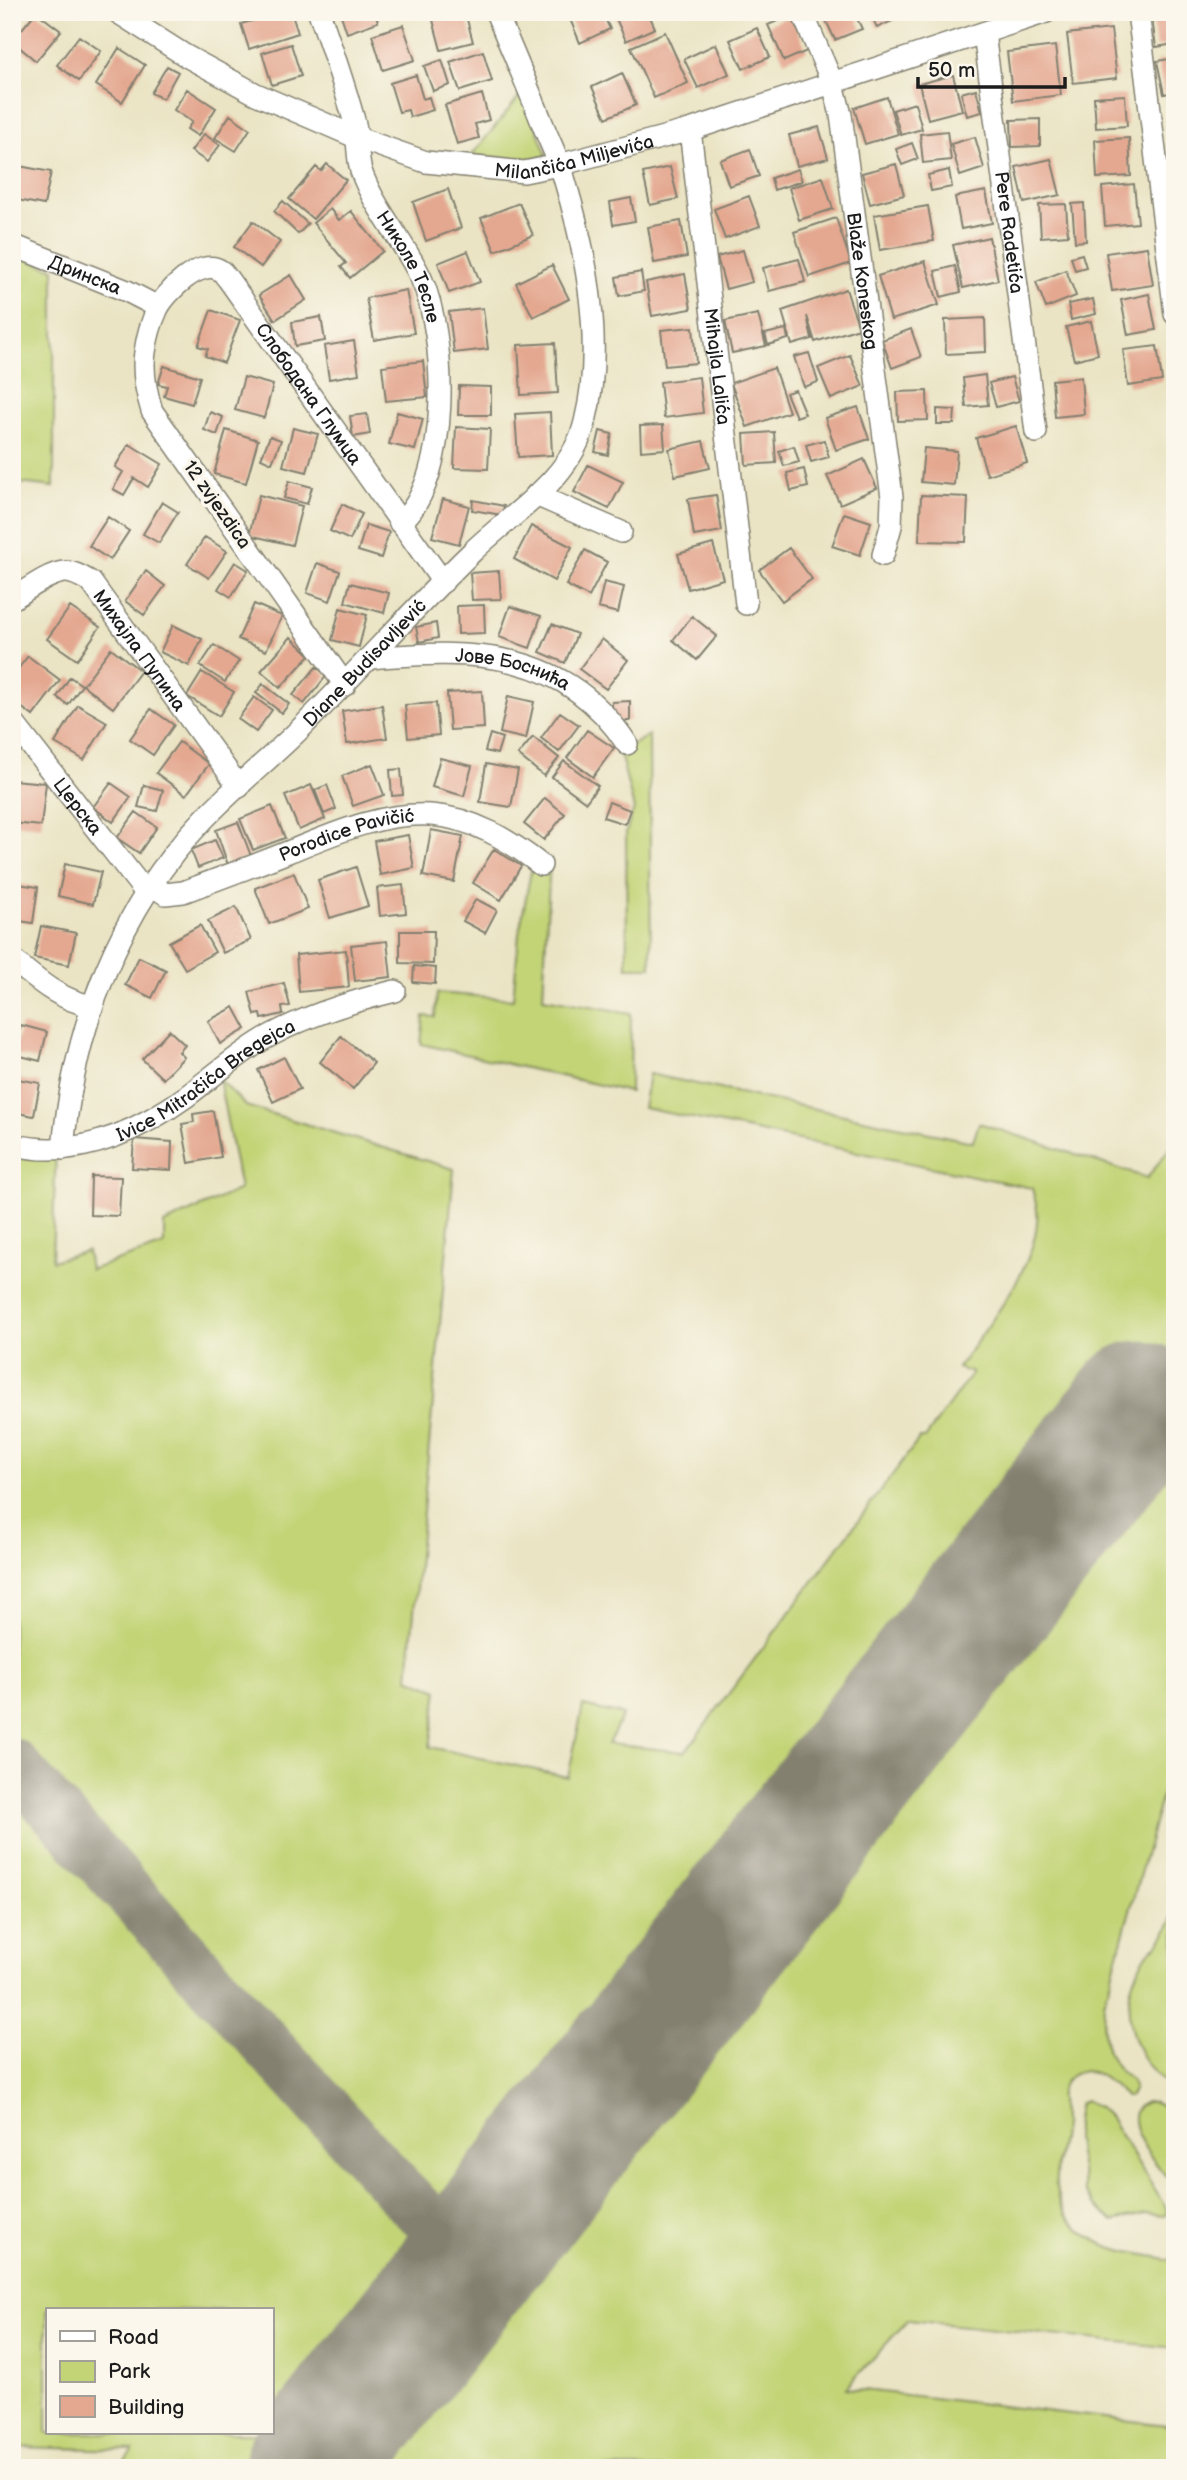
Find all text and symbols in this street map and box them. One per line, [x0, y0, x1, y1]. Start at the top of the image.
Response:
scale bar [918, 46, 1064, 90]
text: 50 m [928, 58, 975, 83]
street label: Milančića Miljevića [493, 130, 656, 186]
street label: Pere Radetića [989, 170, 1028, 295]
street label: Николе Тесле [371, 207, 444, 326]
street label: Blaže Koneskog [841, 211, 882, 352]
street label: Дринска [45, 251, 124, 301]
street label: Mihajla Lalića [698, 307, 735, 426]
street label: Слободана Глумца [250, 319, 366, 470]
street label: 12 zvjezdica [178, 456, 256, 554]
street label: Михајла Пупина [87, 586, 190, 716]
street label: Diane Budisavljević [299, 595, 432, 732]
street label: Јове Боснића [455, 644, 574, 696]
street label: Церска [48, 774, 107, 840]
street label: Porodice Pavičić [276, 805, 415, 867]
street label: Ivice Mitračića Bregejca [113, 1015, 299, 1147]
legend [46, 2308, 273, 2434]
text: Road [108, 2325, 159, 2350]
text: Park [108, 2359, 151, 2384]
text: Building [108, 2395, 184, 2420]

